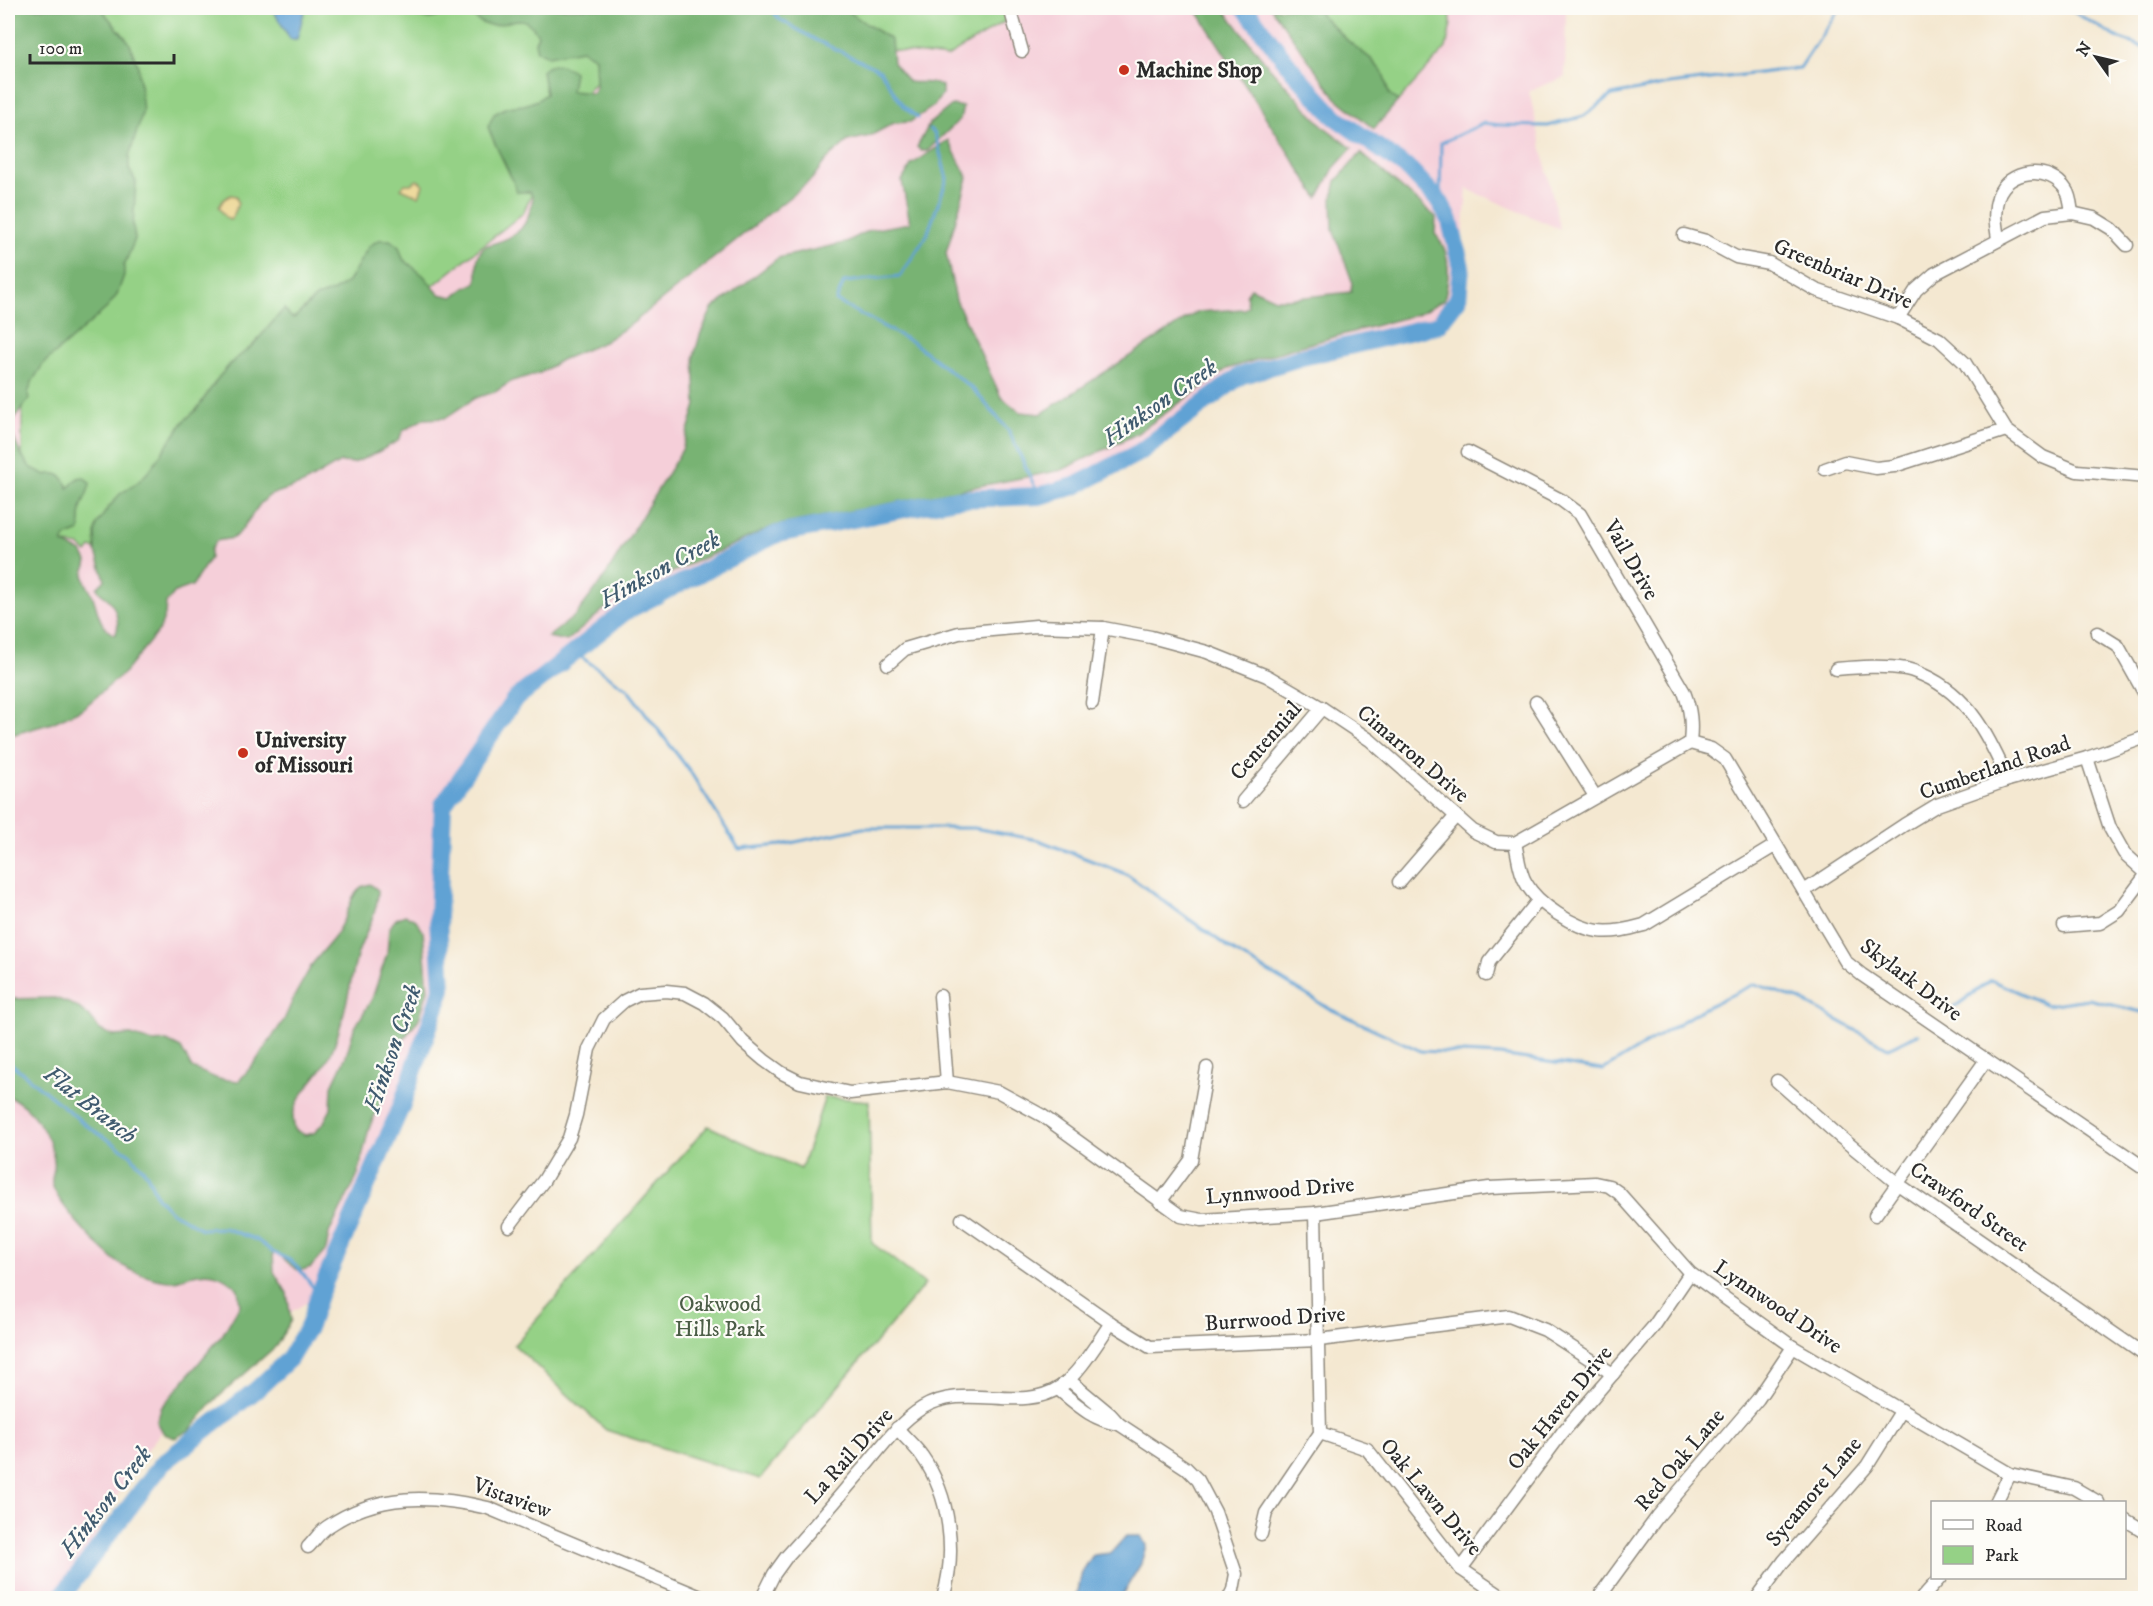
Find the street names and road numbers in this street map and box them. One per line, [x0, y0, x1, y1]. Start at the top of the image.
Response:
street label: Greenbriar Drive [1769, 233, 1917, 315]
street label: Vail Drive [1597, 514, 1665, 605]
street label: Centennial [1224, 696, 1308, 786]
street label: Cimarron Drive [1351, 699, 1475, 809]
street label: Cumberland Road [1916, 730, 2074, 806]
street label: Skylark Drive [1855, 933, 1967, 1027]
street label: Crawford Street [1904, 1156, 2034, 1258]
street label: Lynnwood Drive [1205, 1171, 1355, 1211]
street label: Lynnwood Drive [1709, 1254, 1847, 1360]
street label: Burrwood Drive [1204, 1301, 1346, 1337]
street label: Oak Haven Drive [1502, 1340, 1618, 1476]
street label: La Rail Drive [799, 1402, 899, 1510]
street label: Red Oak Lane [1629, 1403, 1731, 1517]
street label: Sycamore Lane [1760, 1432, 1868, 1552]
street label: Oak Lawn Drive [1374, 1433, 1488, 1561]
street label: Vistaview [468, 1471, 555, 1525]

